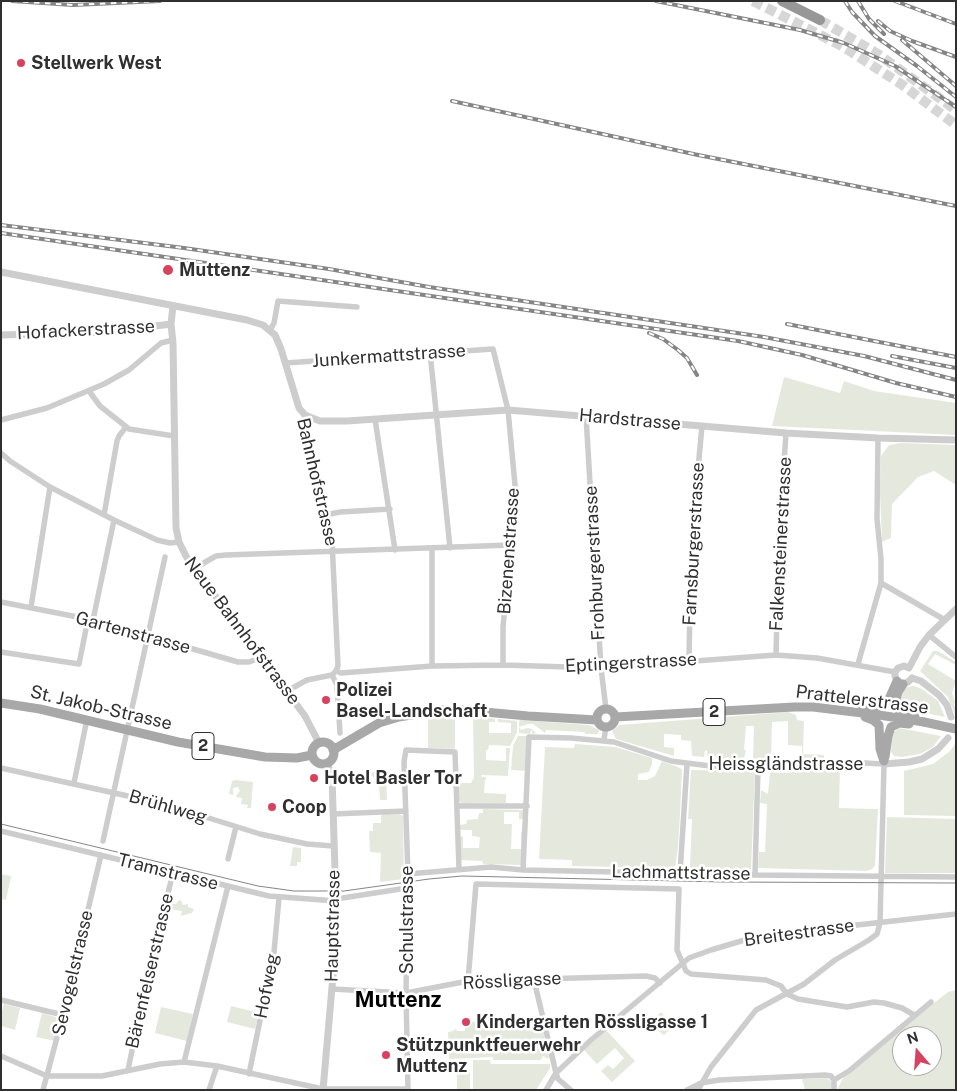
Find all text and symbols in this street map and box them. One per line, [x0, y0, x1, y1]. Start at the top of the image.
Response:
place label: Stellwerk West [31, 52, 162, 74]
marker: Stellwerk West [15, 57, 27, 69]
place label: Muttenz [179, 259, 250, 281]
marker: Muttenz [161, 263, 175, 277]
street label: Hofackerstrasse [17, 316, 155, 344]
street label: Junkermattstrasse [311, 340, 467, 372]
street label: Hardstrasse [578, 405, 682, 435]
street label: Bahnhofstrasse [292, 416, 342, 548]
street label: Falkensteinerstrasse [766, 456, 796, 632]
street label: Farnsburgerstrasse [679, 462, 709, 626]
street label: Frohburgerstrasse [580, 485, 610, 641]
street label: Bizenenstrasse [494, 487, 524, 615]
street label: Neue Bahnhofstrasse [179, 553, 305, 709]
street label: Gartenstrasse [73, 607, 193, 659]
street label: Eptingerstrasse [564, 649, 698, 677]
place label: Polizei Basel-Landschaft [336, 679, 487, 722]
street label: St. Jakob-Strasse [28, 681, 174, 735]
street label: Prattelerstrasse [794, 681, 930, 719]
marker: Polizei Basel-Landschaft [320, 694, 332, 706]
road number: 2 [703, 699, 725, 726]
road number: 2 [192, 732, 214, 759]
street label: Heissgländstrasse [709, 753, 863, 775]
place label: Hotel Basler Tor [324, 767, 462, 789]
marker: Hotel Basler Tor [308, 772, 320, 784]
street label: Brühlweg [126, 786, 210, 828]
place label: Coop [282, 796, 327, 818]
marker: Coop [266, 801, 278, 813]
street label: Tramstrasse [115, 849, 221, 895]
street label: Lachmattstrasse [611, 861, 751, 885]
street label: Schulstrasse [396, 866, 418, 974]
street label: Hauptstrasse [321, 870, 345, 982]
street label: Bärenfelserstrasse [122, 891, 178, 1051]
street label: Sevogelstrasse [48, 908, 98, 1038]
street label: Breitestrasse [742, 915, 856, 951]
street label: Hofweg [250, 952, 284, 1020]
street label: Rössligasse [462, 968, 562, 994]
district label: Muttenz [354, 987, 442, 1013]
place label: Kindergarten Rössligasse 1 [476, 1011, 708, 1033]
marker: Kindergarten Rössligasse 1 [460, 1016, 472, 1028]
north arrow [892, 1026, 942, 1076]
text: N [905, 1028, 920, 1047]
place label: Stützpunktfeuerwehr Muttenz [396, 1034, 581, 1076]
marker: Stützpunktfeuerwehr Muttenz [380, 1049, 392, 1061]

